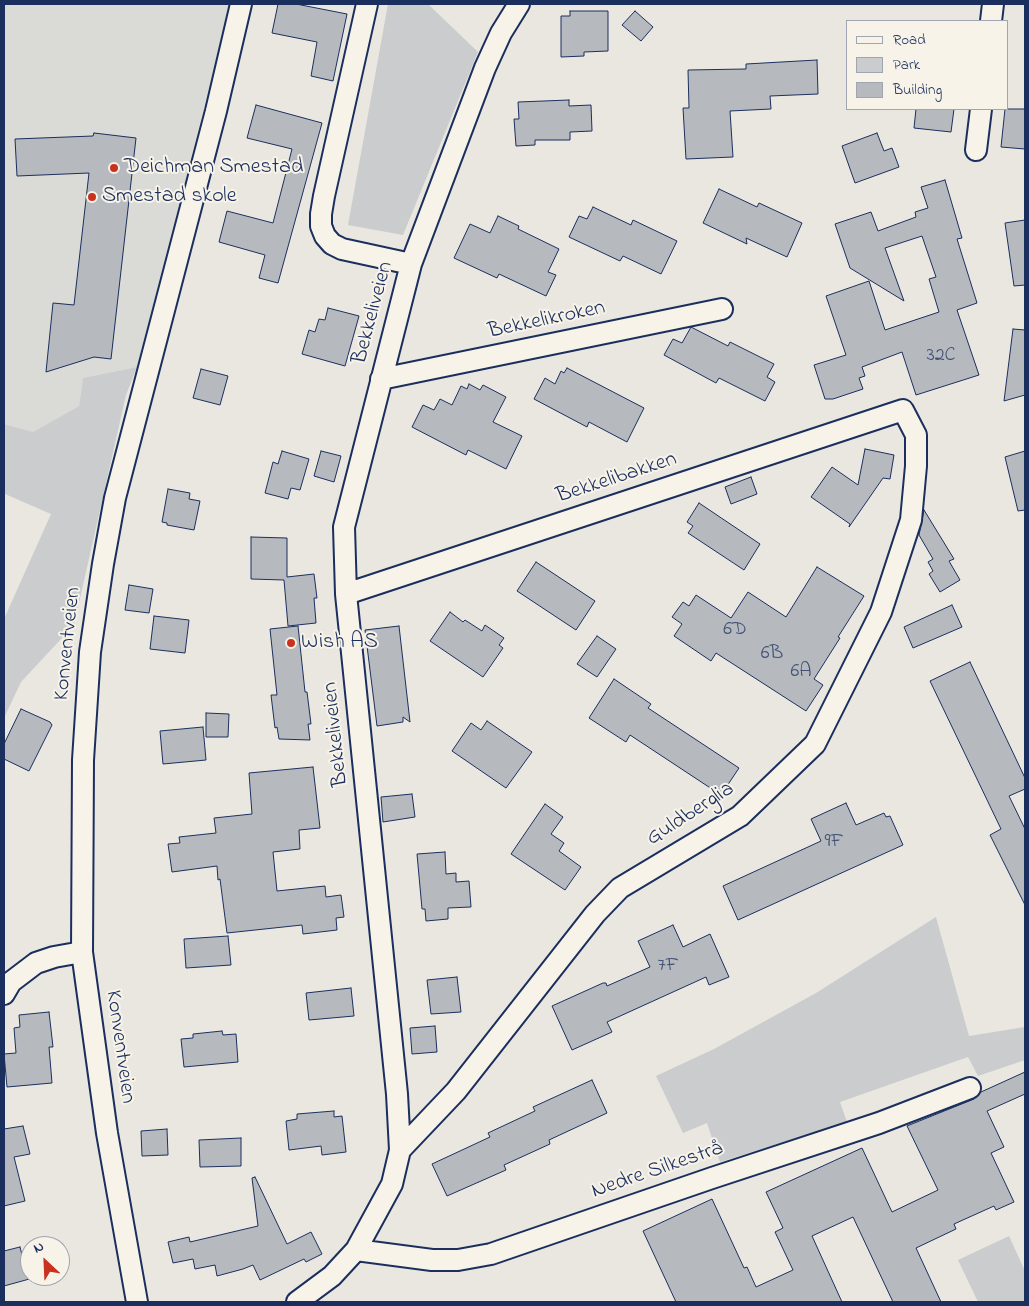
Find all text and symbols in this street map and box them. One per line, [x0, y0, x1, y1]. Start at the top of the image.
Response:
legend [846, 20, 1009, 110]
text: Road [893, 29, 926, 51]
text: Park [893, 54, 920, 76]
text: Building [893, 79, 942, 101]
place label: Deichman Smestad [124, 155, 303, 181]
marker: Deichman Smestad [108, 162, 120, 174]
place label: Smestad skole [102, 184, 237, 210]
marker: Smestad skole [86, 191, 98, 203]
street label: Bekkeliveien [348, 259, 400, 367]
street label: Bekkelikroken [486, 296, 608, 346]
house number: 32C [926, 345, 956, 369]
street label: Bekkelibakken [554, 447, 680, 511]
street label: Konventveien [50, 586, 88, 702]
house number: 6D [723, 619, 747, 643]
place label: Wish AS [301, 630, 378, 656]
marker: Wish AS [285, 637, 297, 649]
house number: 6B [761, 643, 783, 667]
house number: 6A [790, 661, 812, 685]
street label: Bekkeliveien [318, 680, 356, 788]
street label: Guldberglia [642, 777, 740, 853]
house number: 9F [825, 831, 843, 855]
house number: 7F [657, 955, 679, 979]
street label: Konventveien [98, 989, 140, 1105]
street label: Nedre Silkestrå [589, 1136, 727, 1206]
north arrow [20, 1236, 70, 1286]
text: N [30, 1236, 48, 1259]

